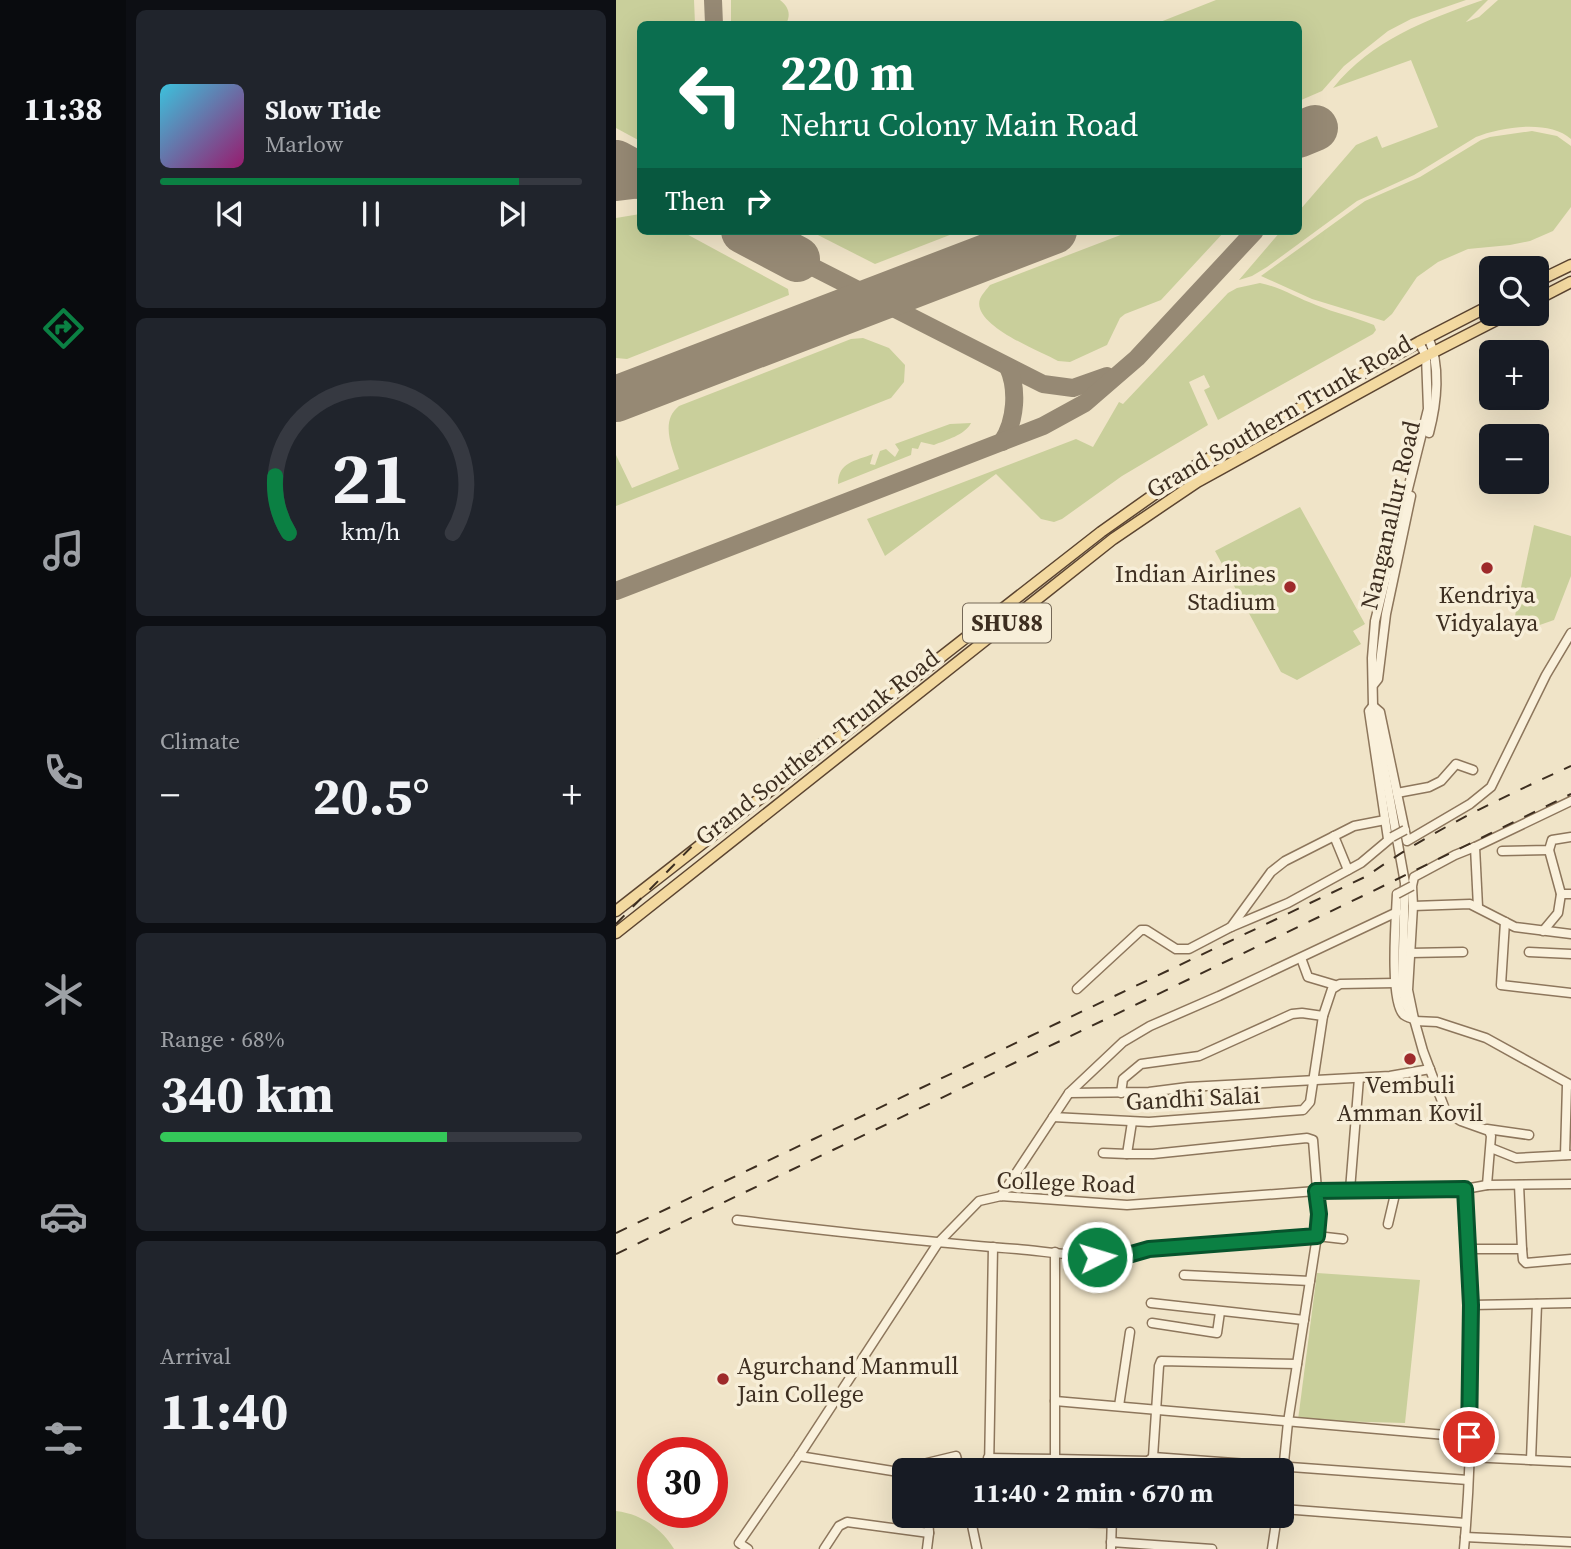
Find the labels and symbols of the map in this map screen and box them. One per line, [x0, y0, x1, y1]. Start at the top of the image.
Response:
street label: Grand Southern Trunk Road [1140, 326, 1418, 506]
street label: Nanganallur Road [1352, 417, 1428, 613]
place label: Indian Airlines Stadium [1115, 557, 1276, 618]
marker: Kendriya Vidyalaya [1479, 560, 1495, 576]
place label: Kendriya Vidyalaya [1435, 578, 1539, 639]
marker: Indian Airlines Stadium [1282, 579, 1298, 595]
road number: SHU88 [963, 604, 1051, 642]
street label: Grand Southern Trunk Road [688, 641, 946, 853]
marker: Vembuli Amman Kovil [1402, 1051, 1418, 1067]
place label: Vembuli Amman Kovil [1337, 1068, 1483, 1129]
street label: Gandhi Salai [1125, 1078, 1261, 1118]
street label: College Road [996, 1163, 1136, 1201]
position arrow [1060, 1220, 1134, 1294]
place label: Agurchand Manmull Jain College [736, 1349, 959, 1410]
marker: Agurchand Manmull Jain College [715, 1371, 731, 1387]
pin [1439, 1407, 1499, 1467]
speed limit sign: 30 [637, 1437, 728, 1528]

